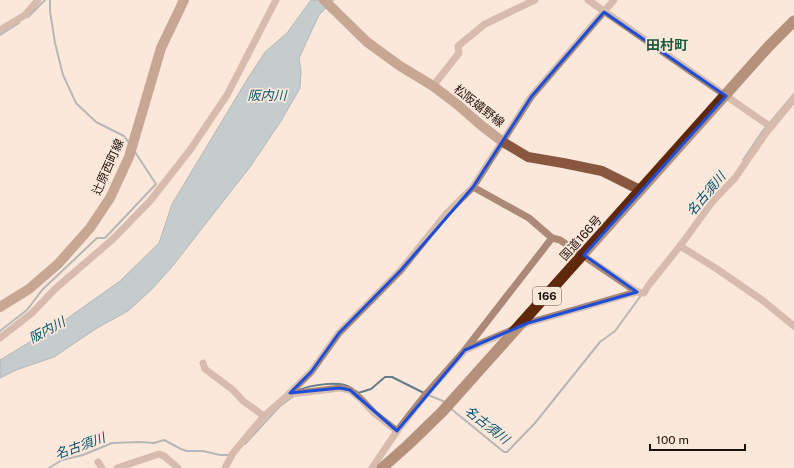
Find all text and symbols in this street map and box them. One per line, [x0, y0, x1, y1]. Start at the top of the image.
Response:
district label: 田村町 [646, 37, 688, 53]
street label: 松阪嬉野線 [451, 82, 507, 130]
water label: 阪内川 [247, 88, 288, 103]
street label: 辻原西町線 [89, 137, 127, 197]
water label: 名古須川 [684, 168, 730, 219]
street label: 国道166号 [557, 213, 605, 263]
road number: 166 [533, 287, 561, 305]
water label: 阪内川 [26, 313, 69, 346]
water label: 名古須川 [462, 403, 514, 448]
scale bar [650, 426, 745, 452]
water label: 名古須川 [53, 429, 109, 462]
text: 100 m [656, 433, 689, 447]

